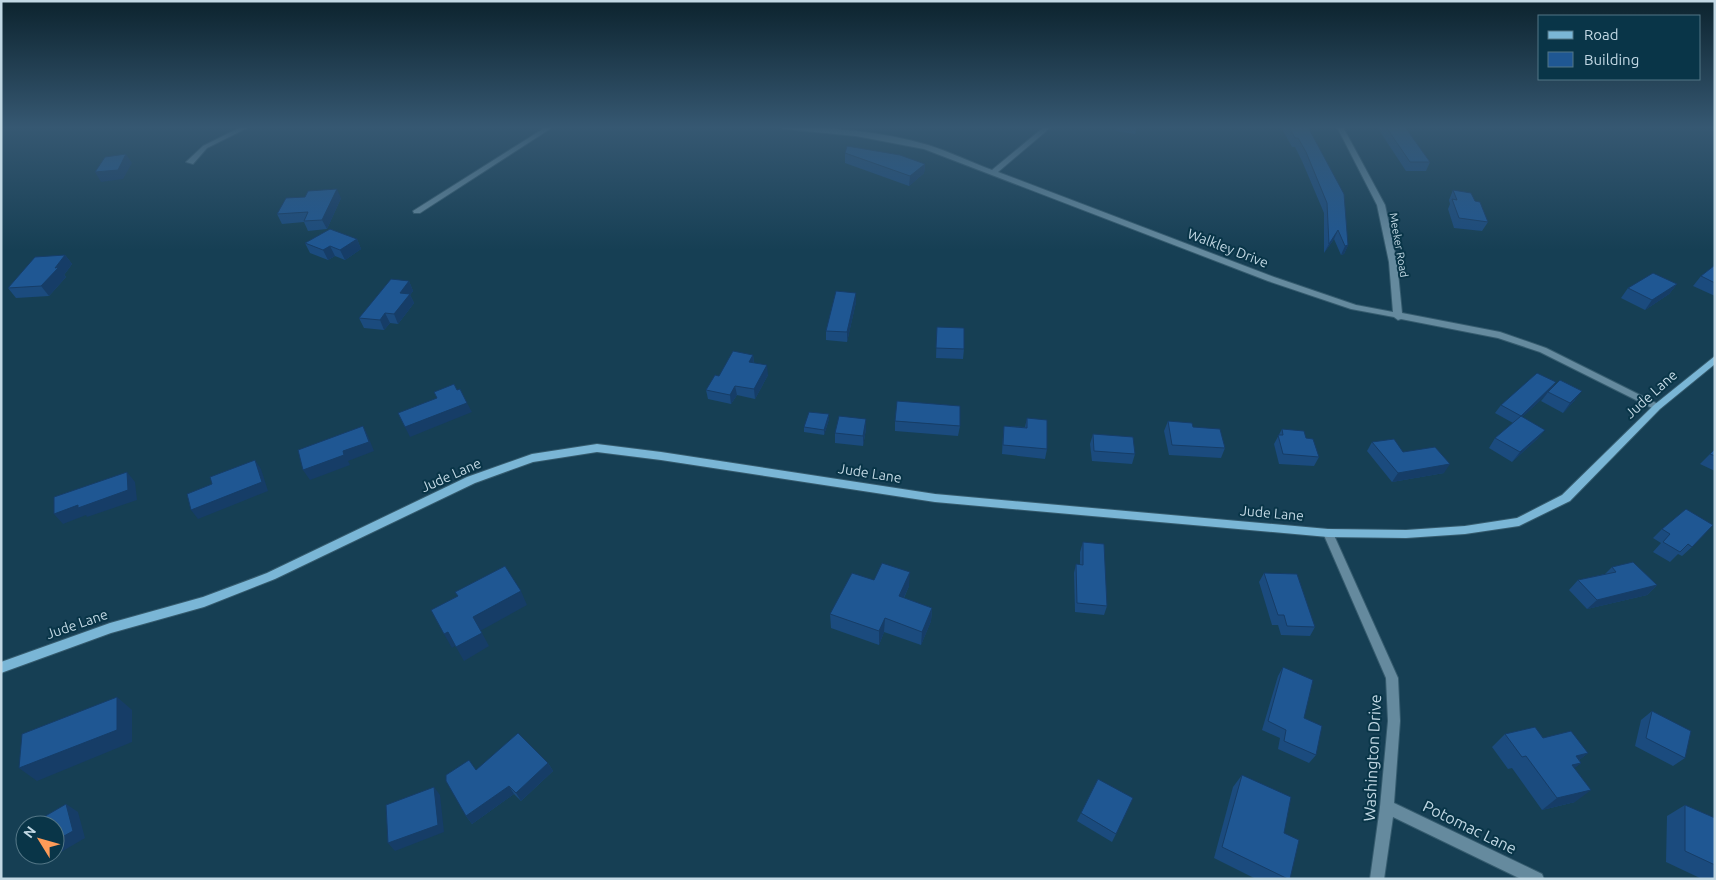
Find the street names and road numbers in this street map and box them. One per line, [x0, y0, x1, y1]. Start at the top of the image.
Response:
street label: Meeker Road [1387, 212, 1411, 278]
street label: Walkley Drive [1185, 225, 1271, 271]
street label: Jude Lane [1622, 367, 1680, 421]
street label: Jude Lane [418, 455, 484, 495]
street label: Jude Lane [837, 460, 903, 486]
street label: Jude Lane [1239, 502, 1305, 524]
street label: Jude Lane [44, 606, 110, 642]
street label: Washington Drive [1360, 694, 1384, 822]
street label: Potomac Lane [1420, 797, 1520, 857]

